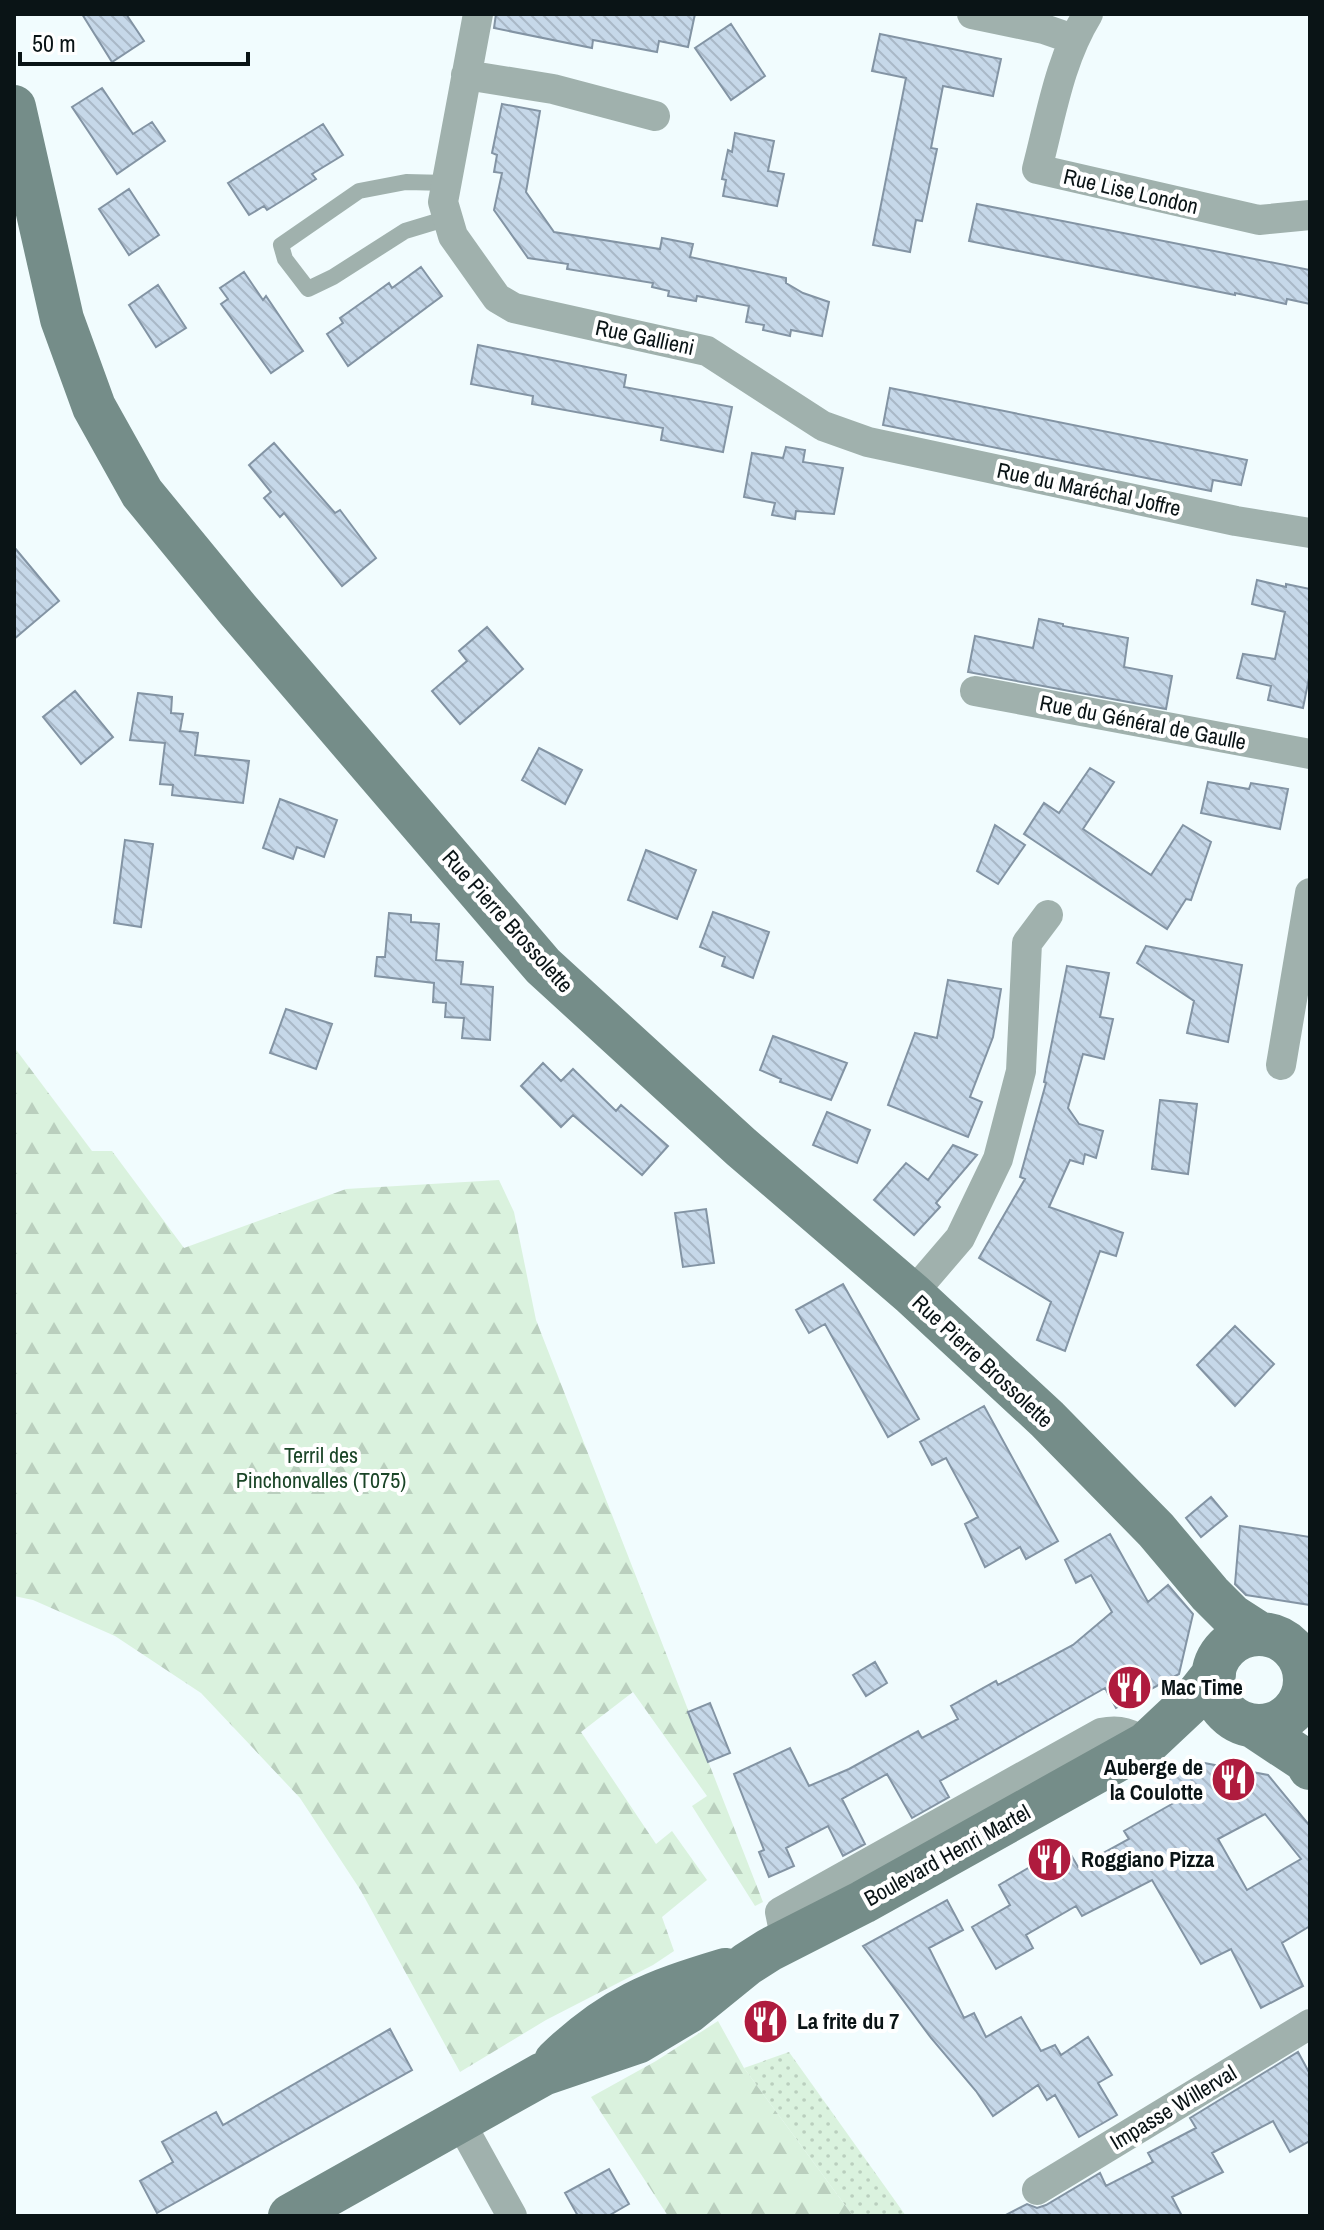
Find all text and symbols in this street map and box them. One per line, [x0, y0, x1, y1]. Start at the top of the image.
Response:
scale bar [20, 16, 248, 66]
text: 50 m [32, 27, 76, 59]
street label: Rue Lise London [1061, 161, 1201, 221]
street label: Rue Gallieni [593, 312, 697, 362]
street label: Rue du Maréchal Joffre [994, 455, 1184, 523]
street label: Rue du Général de Gaulle [1037, 687, 1249, 757]
street label: Rue Pierre Brossolette [436, 843, 580, 999]
street label: Rue Pierre Brossolette [906, 1288, 1060, 1434]
park label: Terril des Pinchonvalles (T075) [236, 1440, 406, 1495]
restaurant icon: Mac Time [1106, 1663, 1154, 1711]
place label: Mac Time [1161, 1672, 1243, 1702]
place label: Auberge de la Coulotte [1104, 1752, 1203, 1807]
restaurant icon: Auberge de la Coulotte [1210, 1756, 1258, 1804]
street label: Boulevard Henri Martel [859, 1797, 1035, 1913]
restaurant icon: Roggiano Pizza [1026, 1835, 1074, 1883]
place label: Roggiano Pizza [1081, 1844, 1214, 1874]
restaurant icon: La frite du 7 [742, 1997, 790, 2045]
place label: La frite du 7 [797, 2006, 899, 2036]
street label: Impasse Willerval [1104, 2057, 1242, 2157]

